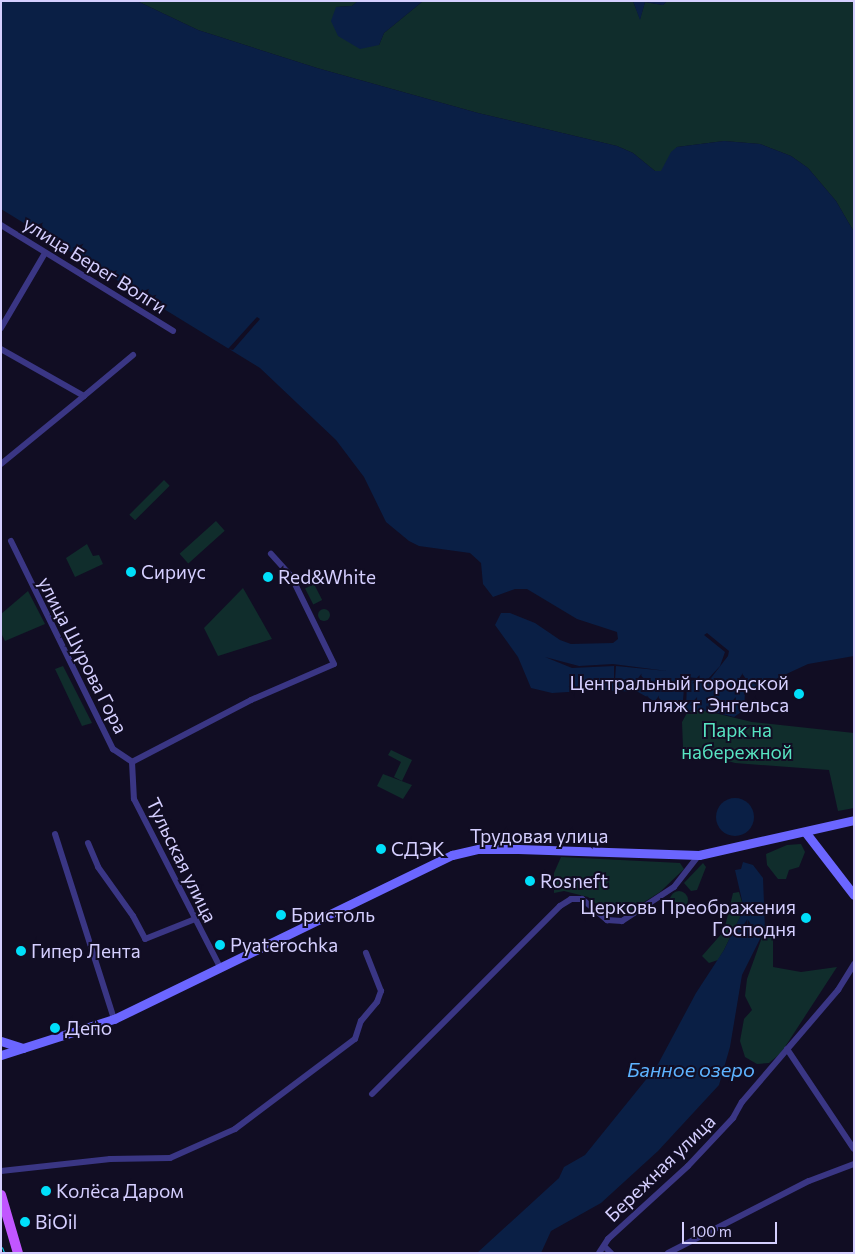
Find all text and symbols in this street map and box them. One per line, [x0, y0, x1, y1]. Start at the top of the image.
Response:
street label: улица Берег Волги [19, 212, 171, 318]
place label: Сириус [141, 561, 206, 583]
marker: Сириус [125, 566, 137, 578]
place label: Red&White [278, 566, 376, 588]
marker: Red&White [262, 571, 274, 583]
street label: улица Шурова Гора [34, 573, 132, 737]
place label: Центральный городской пляж г. Энгельса [569, 672, 789, 716]
marker: Центральный городской пляж г. Энгельса [793, 688, 805, 700]
park label: Парк на набережной [681, 719, 793, 763]
street label: Тульская улица [142, 794, 222, 926]
street label: Трудовая улица [470, 825, 608, 847]
place label: СДЭК [391, 838, 445, 860]
marker: СДЭК [375, 843, 387, 855]
place label: Rosneft [540, 870, 608, 892]
marker: Rosneft [524, 875, 536, 887]
place label: Церковь Преображения Господня [580, 896, 796, 940]
place label: Бристоль [291, 904, 375, 926]
marker: Бристоль [275, 909, 287, 921]
marker: Церковь Преображения Господня [800, 912, 812, 924]
place label: Pyaterochka [230, 934, 338, 956]
marker: Pyaterochka [214, 939, 226, 951]
place label: Гипер Лента [31, 940, 141, 962]
marker: Гипер Лента [15, 945, 27, 957]
place label: Депо [65, 1017, 112, 1039]
marker: Депо [49, 1022, 61, 1034]
water label: Банное озеро [627, 1057, 755, 1081]
street label: Бережная улица [600, 1110, 720, 1226]
place label: Колёса Даром [56, 1180, 184, 1202]
marker: Колёса Даром [40, 1185, 52, 1197]
place label: BiOil [35, 1211, 77, 1233]
scale bar [685, 1212, 780, 1244]
marker: BiOil [19, 1216, 31, 1228]
text: 100 m [690, 1222, 732, 1240]

